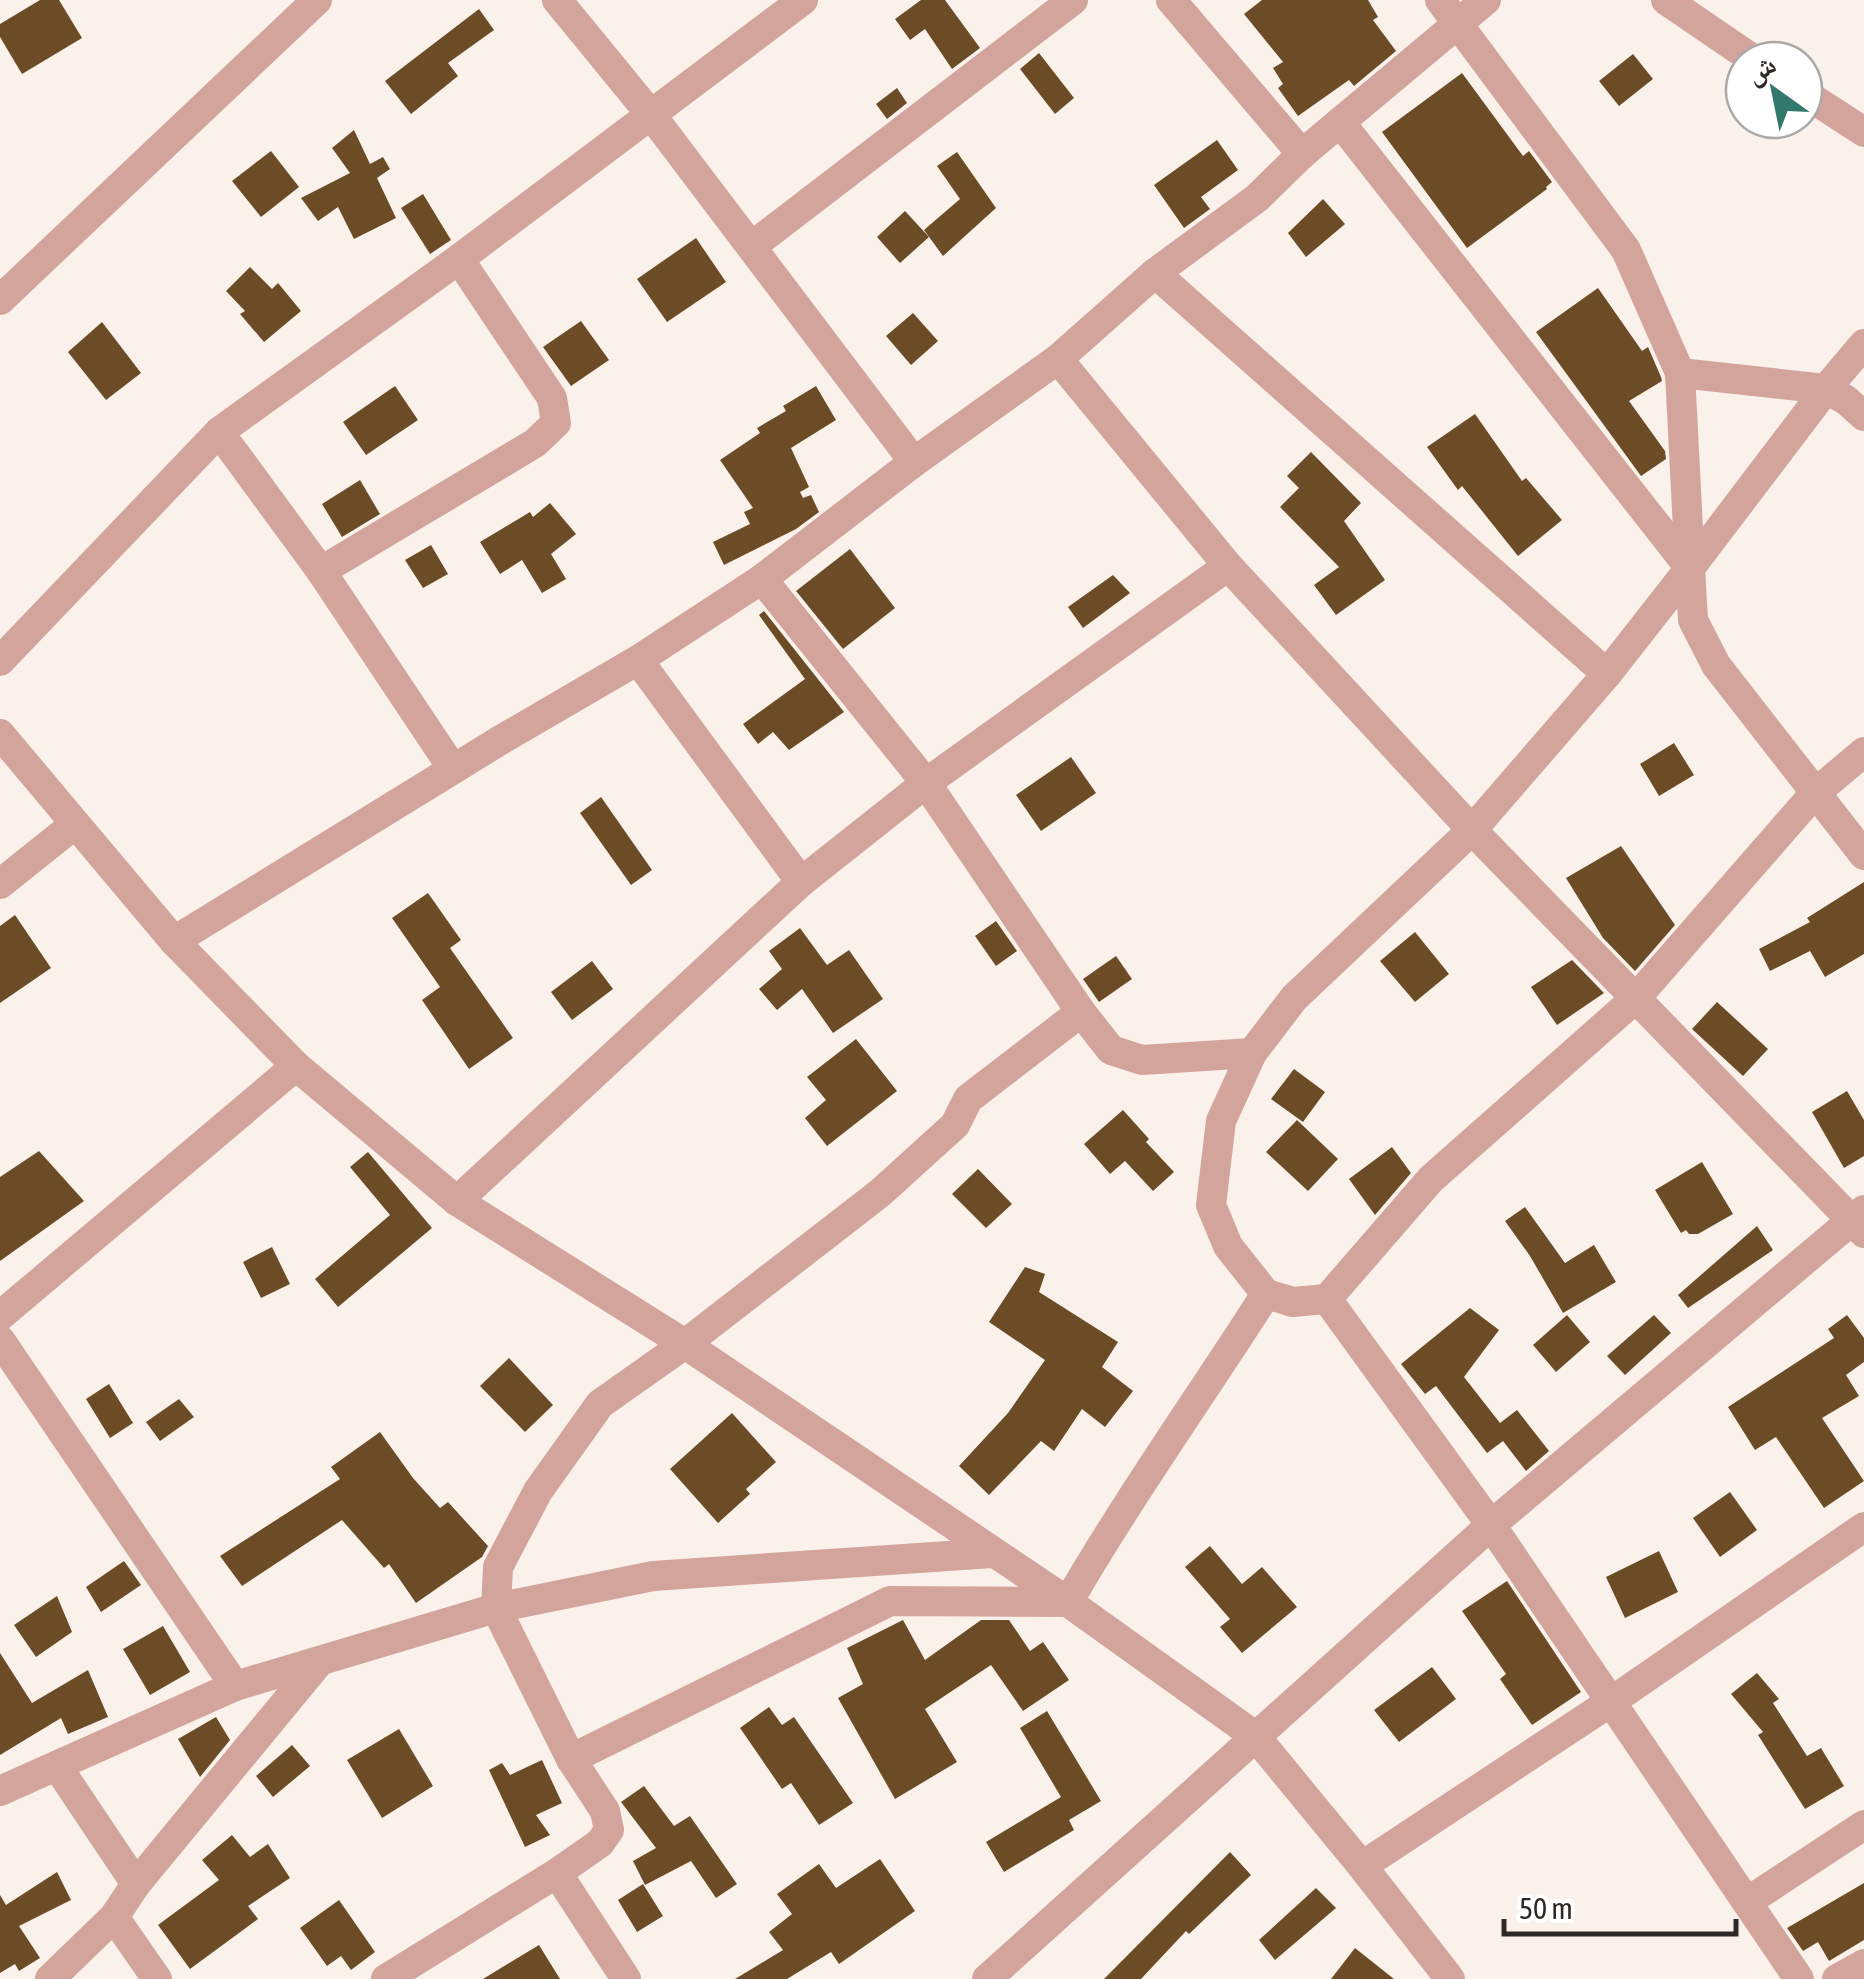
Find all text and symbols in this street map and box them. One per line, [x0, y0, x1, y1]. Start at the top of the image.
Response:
north arrow [1724, 40, 1824, 140]
text: ش [1739, 48, 1782, 91]
scale bar [1504, 1874, 1736, 1936]
text: 50 m [1519, 1891, 1573, 1925]

